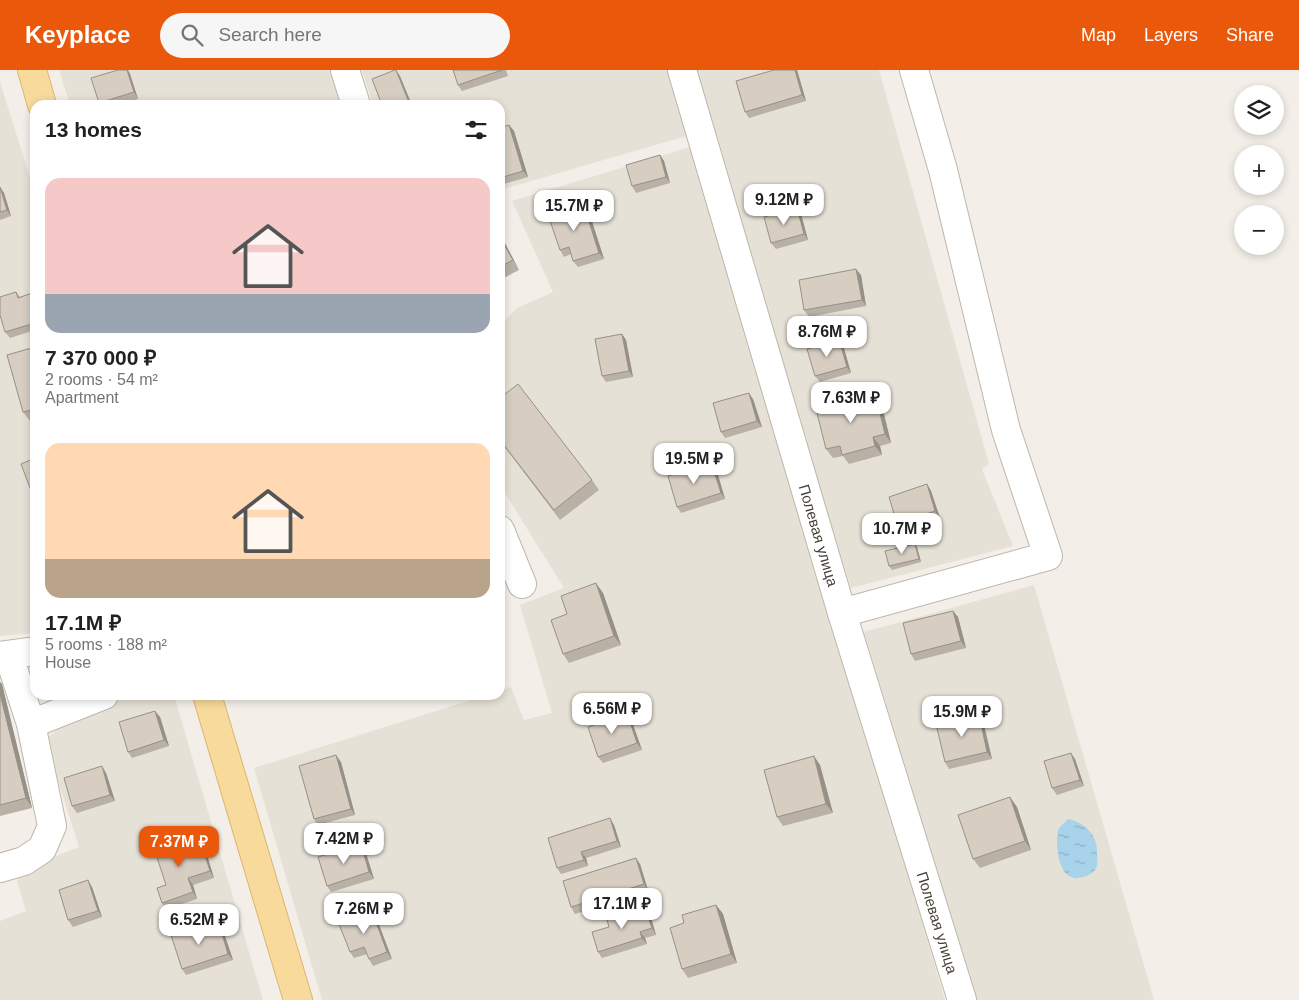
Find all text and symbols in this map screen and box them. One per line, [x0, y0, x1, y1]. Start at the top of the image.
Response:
search box [160, 13, 510, 58]
text: Keyplace [25, 21, 130, 48]
icon: search [178, 21, 206, 49]
text: Search here [218, 24, 322, 45]
text: Map [1081, 25, 1116, 45]
text: Layers [1144, 25, 1198, 45]
text: Share [1226, 25, 1274, 45]
map controls [1234, 85, 1284, 255]
button: layers [1234, 85, 1284, 135]
icon: filters [462, 116, 490, 144]
text: 13 homes [45, 118, 142, 141]
button: + [1234, 145, 1284, 195]
pin: 9.12M ₽ [738, 184, 830, 226]
pin: 15.7M ₽ [528, 190, 620, 232]
text: 9.12M ₽ [755, 191, 813, 208]
text: 15.7M ₽ [545, 197, 603, 214]
button: − [1234, 205, 1284, 255]
icon: home [223, 211, 313, 301]
pin: 8.76M ₽ [781, 316, 873, 358]
text: 8.76M ₽ [798, 323, 856, 340]
text: 7 370 000 ₽ [45, 346, 156, 369]
text: 2 rooms · 54 m² [45, 371, 158, 388]
pin: 7.63M ₽ [805, 382, 897, 424]
text: Apartment [45, 389, 119, 406]
text: 7.63M ₽ [822, 389, 880, 406]
pin: 19.5M ₽ [648, 442, 740, 485]
text: 19.5M ₽ [665, 450, 723, 467]
icon: home [223, 476, 313, 566]
street label: Полевая улица [796, 482, 842, 589]
pin: 10.7M ₽ [856, 512, 948, 555]
text: 10.7M ₽ [873, 520, 931, 537]
text: 17.1M ₽ [45, 611, 121, 634]
text: 5 rooms · 188 m² [45, 636, 167, 653]
text: House [45, 654, 91, 671]
pin: 6.56M ₽ [566, 692, 658, 735]
pin: 15.9M ₽ [916, 696, 1008, 738]
text: 6.56M ₽ [583, 700, 641, 717]
text: 15.9M ₽ [933, 703, 991, 720]
pin: 7.42M ₽ [298, 822, 390, 865]
pin: 7.37M ₽ [133, 826, 225, 868]
text: 7.42M ₽ [315, 830, 373, 847]
text: 7.37M ₽ [150, 833, 208, 850]
street label: Полевая улица [914, 869, 962, 976]
pin: 17.1M ₽ [576, 888, 668, 930]
pin: 7.26M ₽ [318, 892, 410, 935]
text: 17.1M ₽ [593, 895, 651, 912]
text: 7.26M ₽ [335, 900, 393, 917]
pin: 6.52M ₽ [153, 904, 245, 946]
text: 6.52M ₽ [170, 911, 228, 928]

